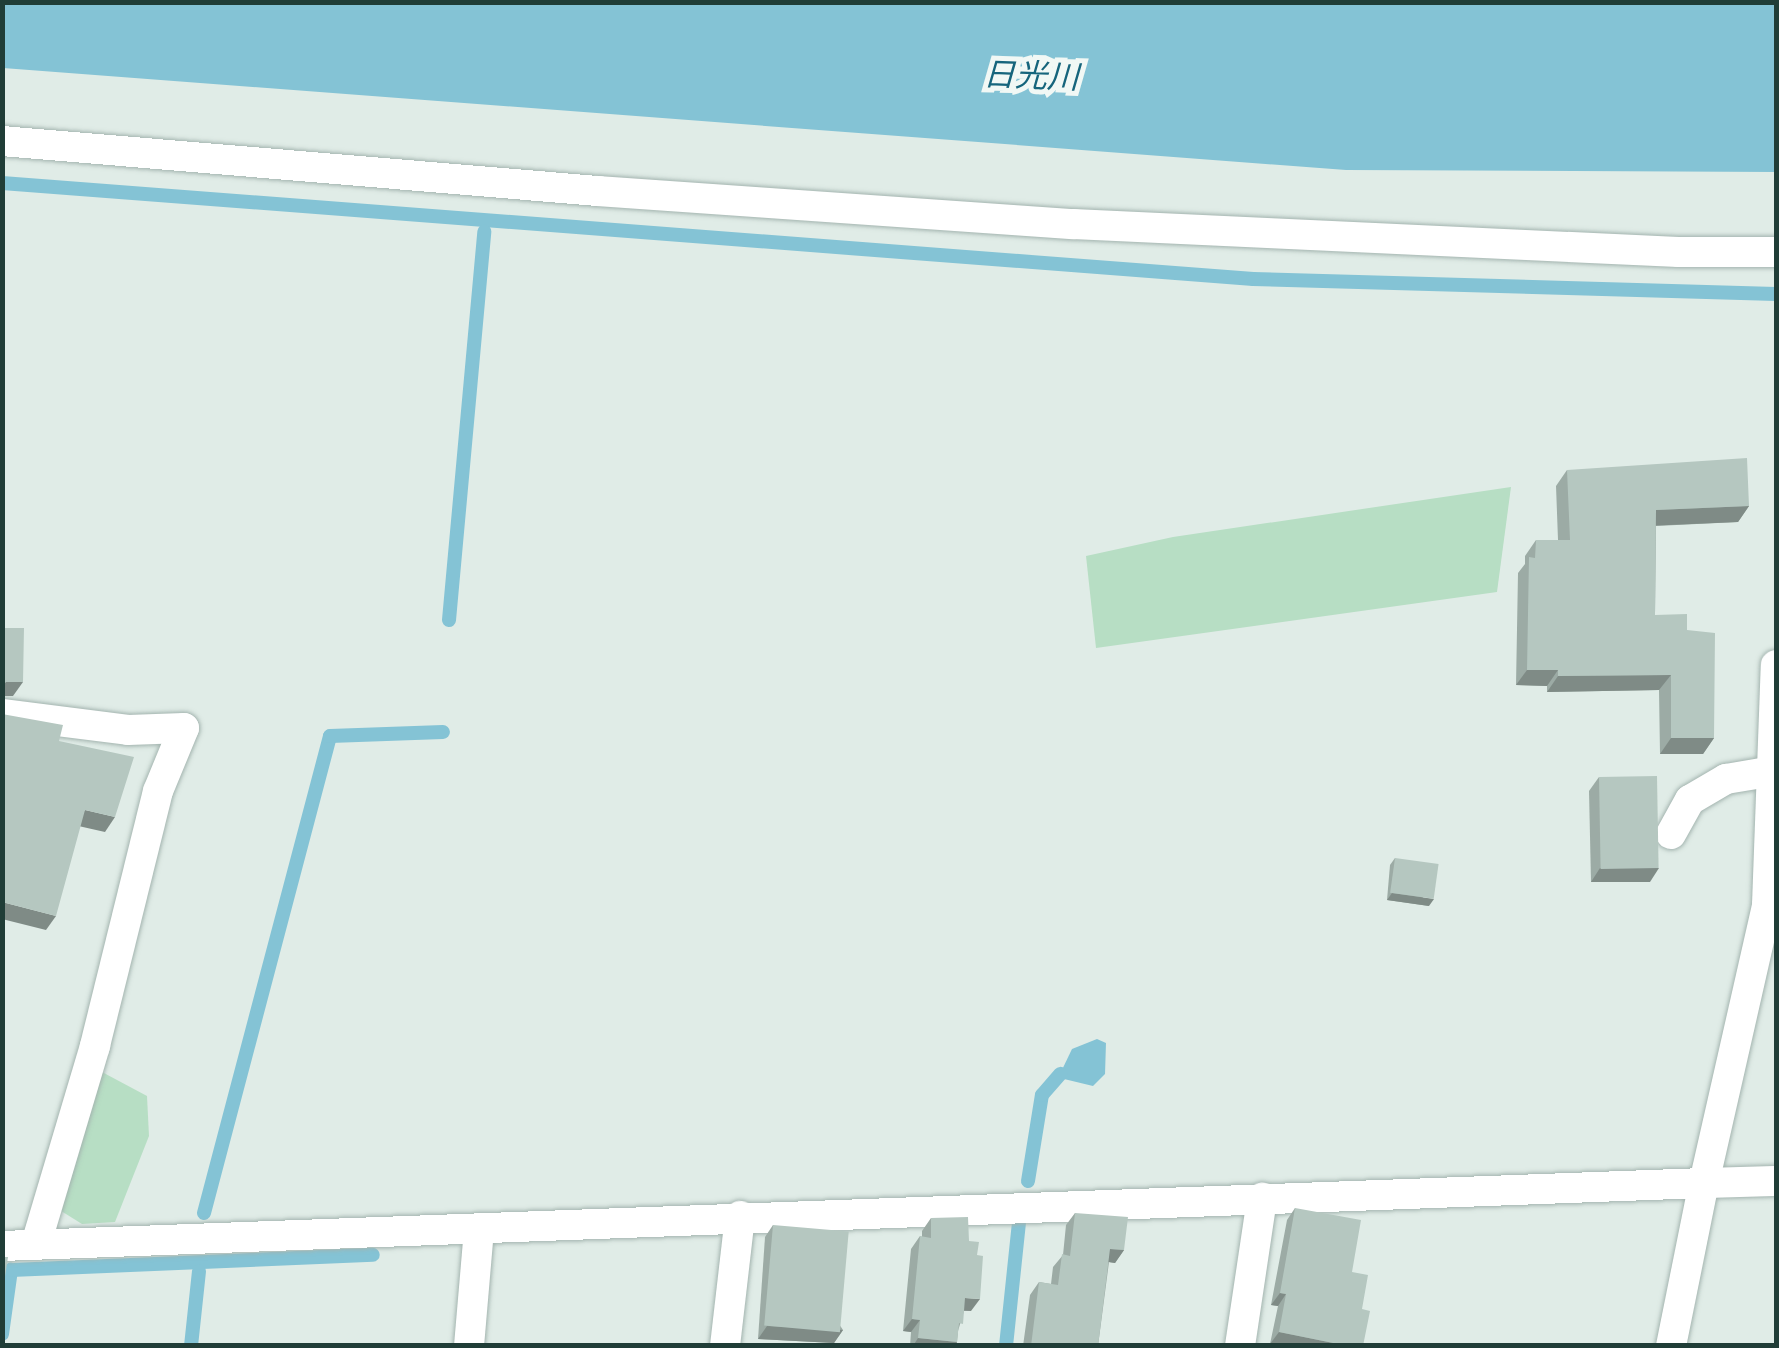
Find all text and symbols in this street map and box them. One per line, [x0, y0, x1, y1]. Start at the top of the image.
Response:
water label: 日光川 [982, 55, 1080, 97]

